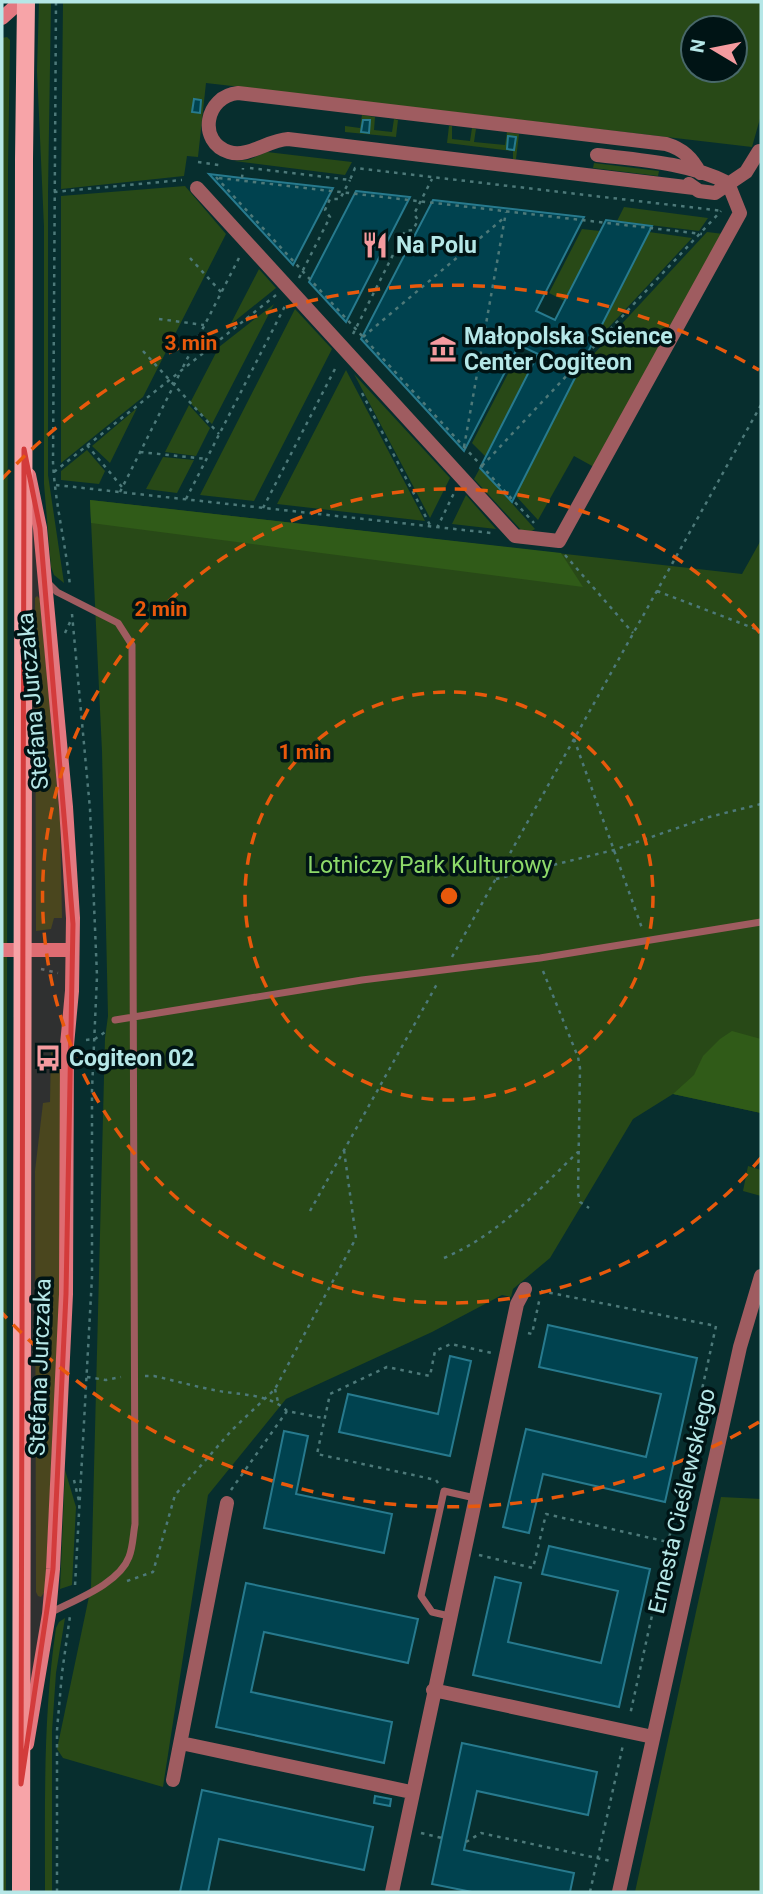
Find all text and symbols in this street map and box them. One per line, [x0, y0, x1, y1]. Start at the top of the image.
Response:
north arrow [679, 14, 749, 84]
text: N [685, 38, 710, 55]
restaurant icon: Na Polu [360, 230, 390, 260]
place label: Na Polu [396, 232, 477, 259]
place label: Małopolska Science Center Cogiteon [464, 323, 673, 376]
text: 3 min [165, 331, 217, 355]
museum icon: Małopolska Science Center Cogiteon [428, 334, 458, 364]
text: 2 min [135, 597, 187, 621]
street label: Stefana Jurczaka [12, 611, 54, 791]
text: 1 min [279, 740, 331, 764]
park label: Lotniczy Park Kulturowy [308, 852, 553, 879]
centre of rings [437, 884, 461, 908]
bus stop icon: Cogiteon 02 [33, 1043, 63, 1073]
place label: Cogiteon 02 [69, 1045, 194, 1072]
street label: Stefana Jurczaka [23, 1278, 57, 1456]
street label: Ernesta Cieślewskiego [643, 1386, 721, 1616]

